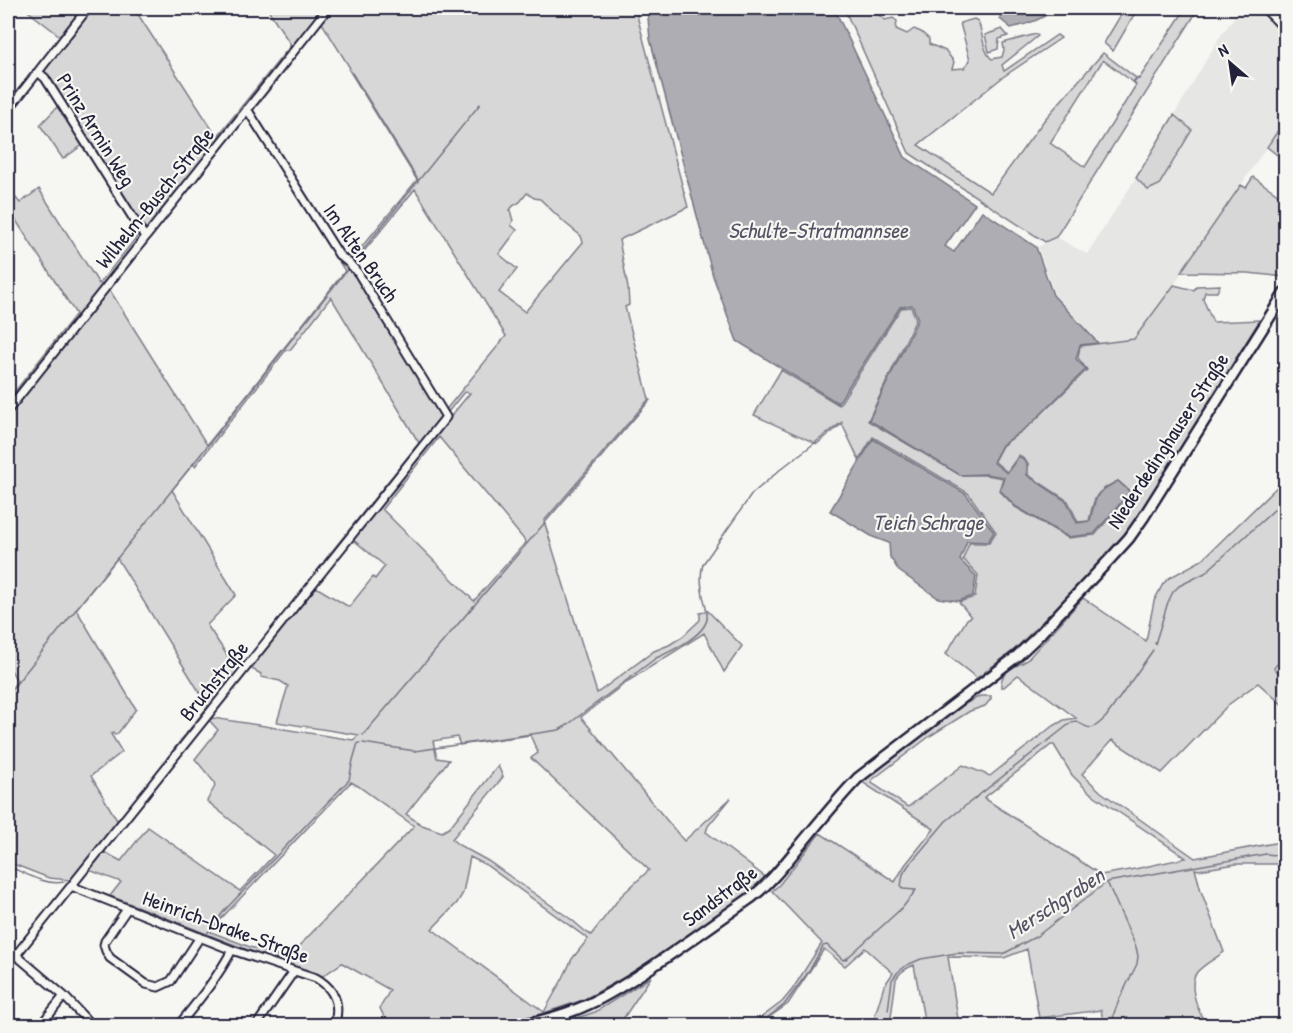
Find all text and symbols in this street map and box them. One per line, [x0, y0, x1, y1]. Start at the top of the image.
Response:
north arrow [1200, 33, 1260, 93]
text: N [1214, 38, 1232, 62]
street label: Prinz Armin Weg [50, 68, 143, 192]
street label: Wilhelm-Busch-Straße [89, 121, 221, 274]
street label: Im Alten Bruch [317, 198, 406, 308]
water label: Schulte-Stratmannsee [728, 215, 909, 245]
street label: Niederdedinghauser Straße [1100, 347, 1235, 534]
water label: Teich Schrage [873, 507, 984, 537]
street label: Bruchstraße [172, 635, 255, 727]
street label: Sandstraße [676, 858, 763, 933]
water label: Merschgraben [1000, 859, 1112, 946]
street label: Heinrich-Drake-Straße [139, 883, 313, 970]

